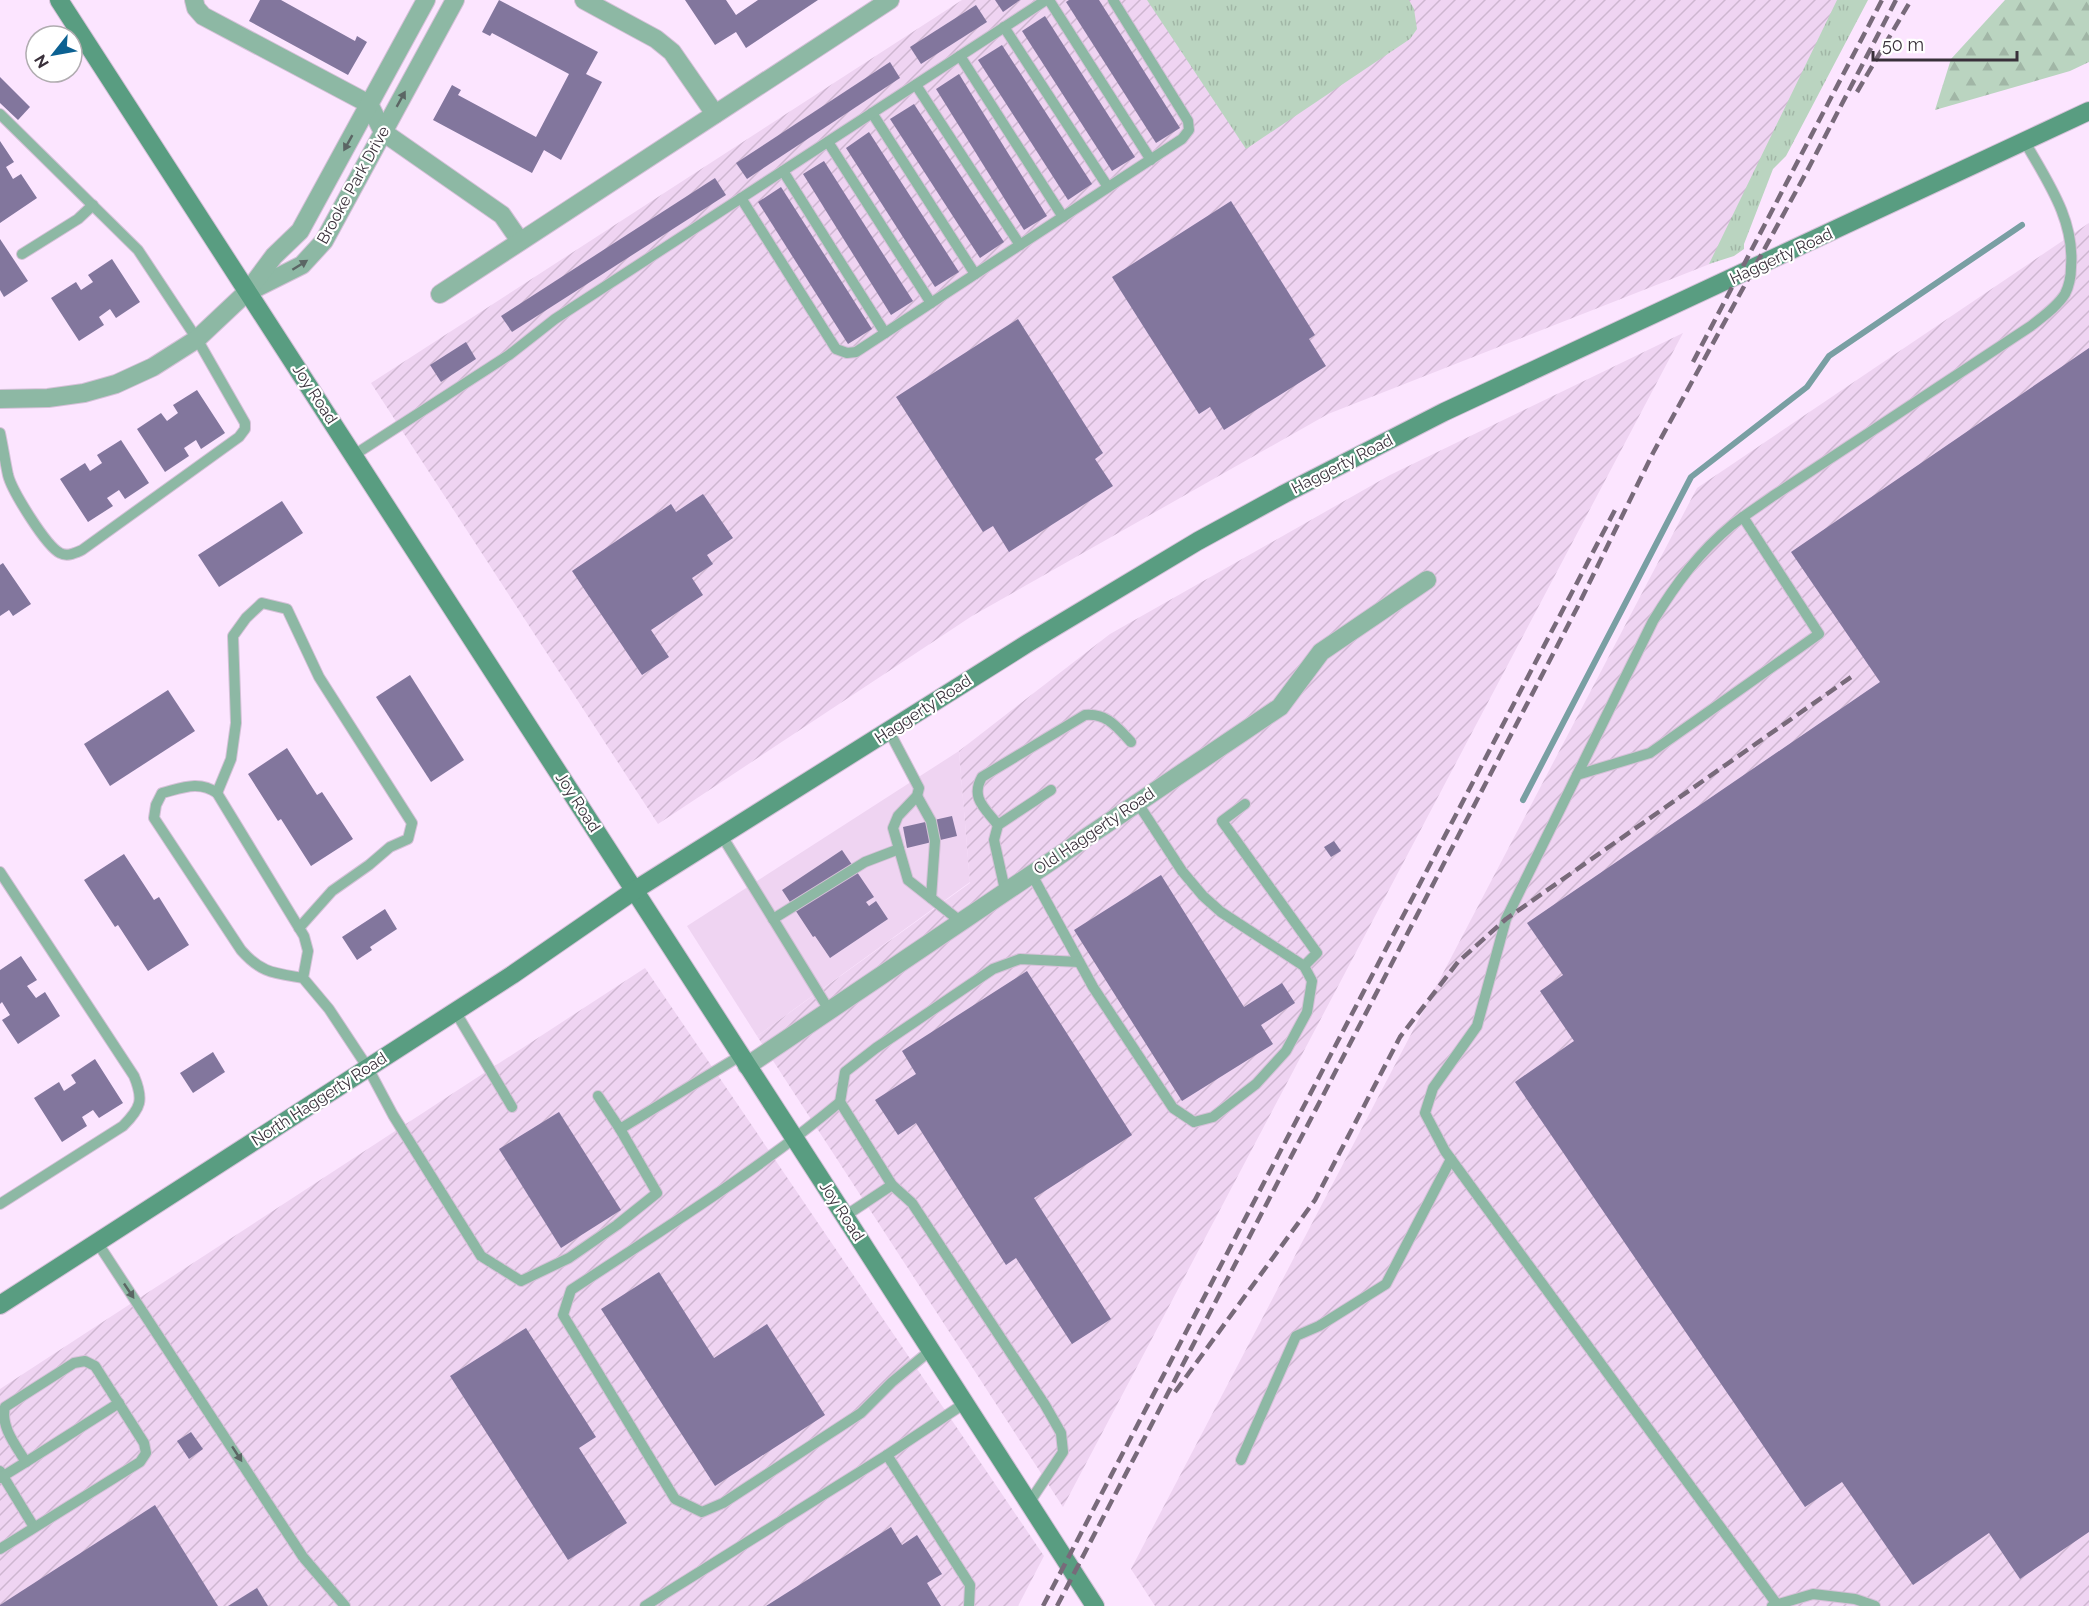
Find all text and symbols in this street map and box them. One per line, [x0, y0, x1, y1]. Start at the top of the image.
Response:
north arrow [24, 24, 84, 84]
scale bar [1873, 24, 2017, 62]
text: 50 m [1882, 34, 1924, 55]
text: N [30, 51, 53, 72]
one-way arrow [396, 91, 406, 108]
street label: Brooke Park Drive [313, 123, 393, 247]
one-way arrow [343, 135, 353, 152]
street label: Haggerty Road [1727, 224, 1835, 288]
one-way arrow [292, 259, 309, 270]
street label: Joy Road [289, 361, 341, 428]
street label: Haggerty Road [1288, 430, 1396, 498]
street label: Haggerty Road [871, 671, 975, 747]
street label: Joy Road [552, 769, 604, 836]
street label: Old Haggerty Road [1030, 783, 1158, 878]
street label: North Haggerty Road [248, 1048, 390, 1150]
street label: Joy Road [816, 1178, 868, 1245]
one-way arrow [124, 1283, 135, 1299]
one-way arrow [231, 1446, 242, 1462]

